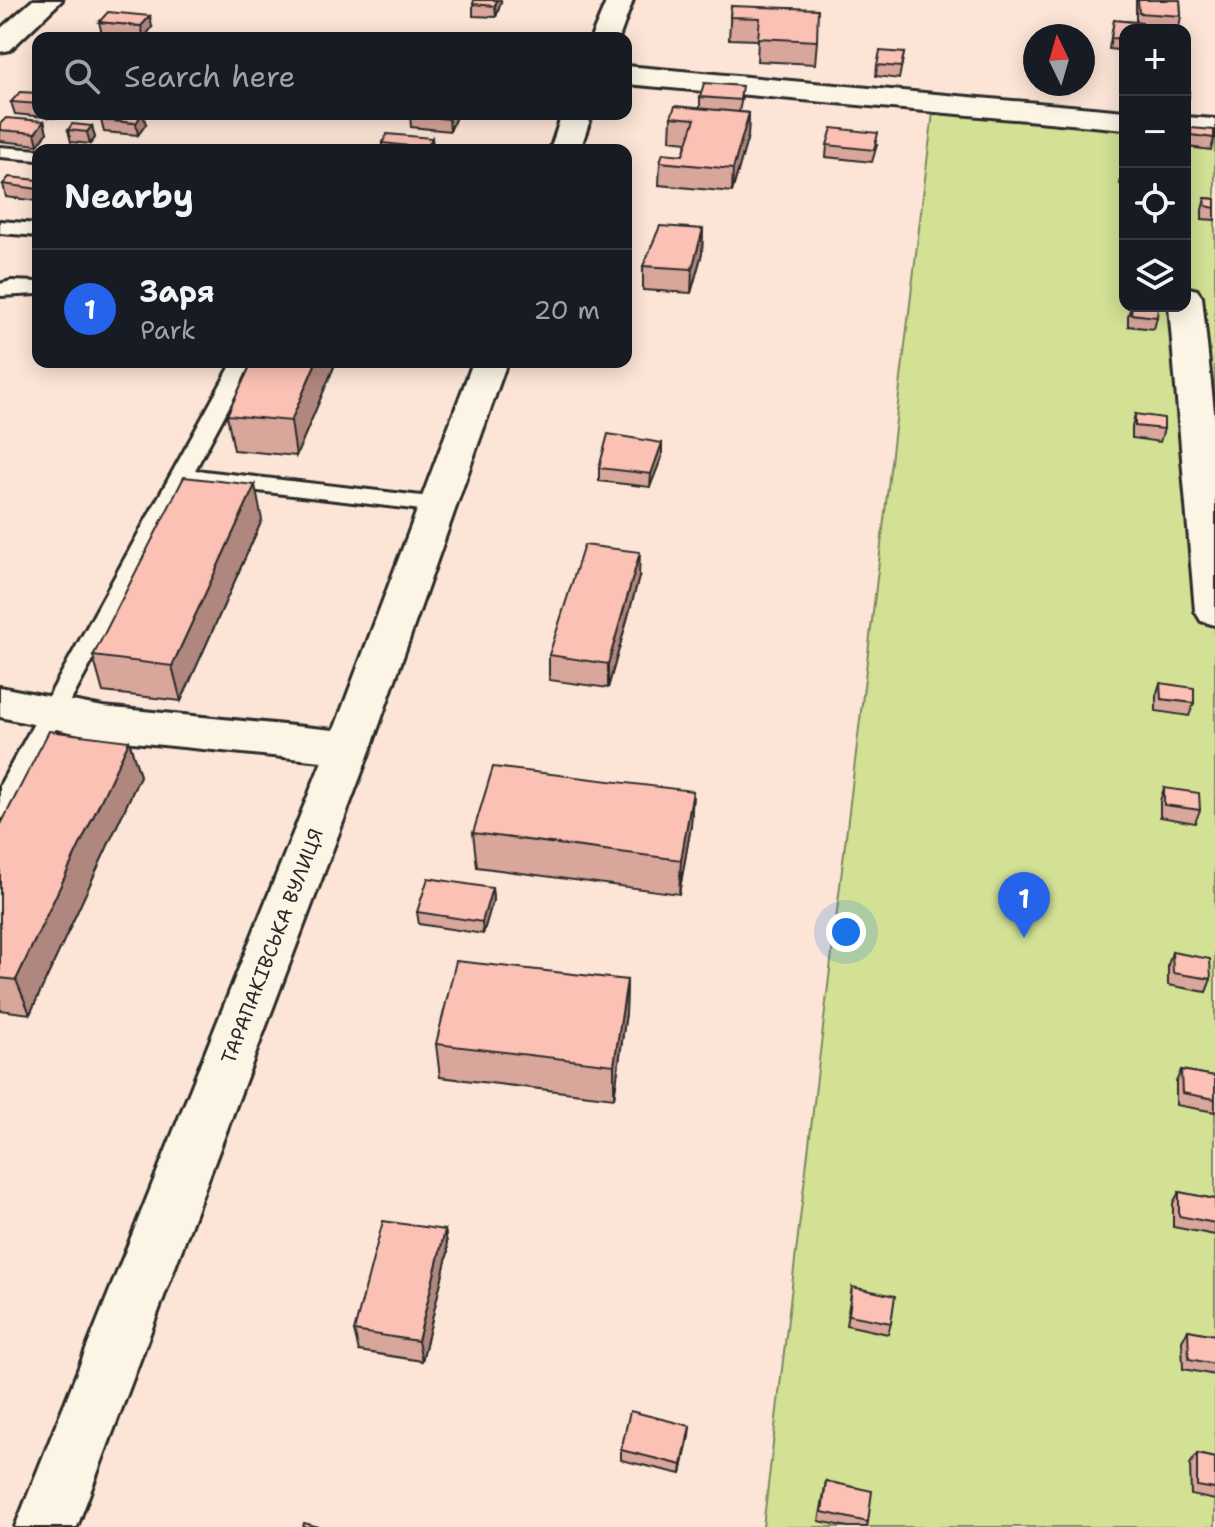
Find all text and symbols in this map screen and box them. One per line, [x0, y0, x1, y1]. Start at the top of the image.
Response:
north arrow [1023, 24, 1095, 96]
map controls [1119, 24, 1191, 312]
button: + [1119, 24, 1191, 96]
search box [32, 32, 632, 120]
icon: search [60, 54, 104, 98]
text: Search here [124, 56, 295, 97]
button: − [1119, 96, 1191, 168]
button: locate [1119, 168, 1191, 240]
text: Nearby [64, 173, 194, 219]
button: layers [1119, 240, 1191, 312]
text: Заря [140, 271, 215, 312]
text: 1 [84, 292, 96, 327]
text: 20 m [533, 292, 600, 327]
text: Park [140, 312, 196, 347]
street label: ТАРАПАКІВСЬКА ВУЛИЦЯ [215, 825, 329, 1067]
pin: 1 [998, 872, 1050, 938]
your location [826, 912, 866, 952]

